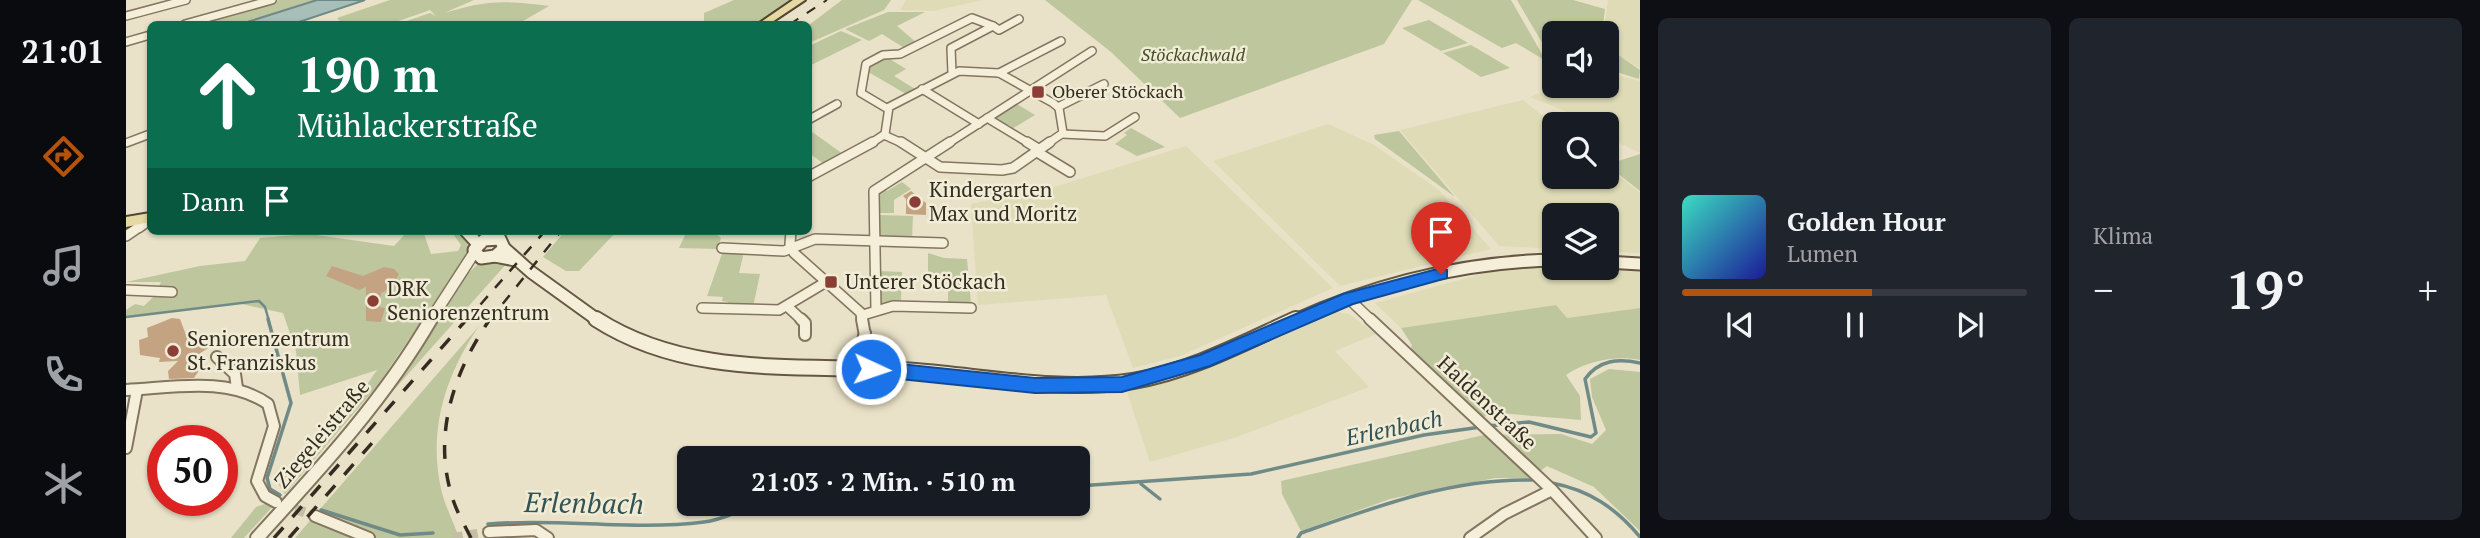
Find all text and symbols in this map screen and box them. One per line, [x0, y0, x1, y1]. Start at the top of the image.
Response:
map controls [1542, 21, 1619, 280]
button: sound [1542, 21, 1619, 98]
text: 21:01 [21, 30, 105, 72]
text: 190 m [297, 41, 439, 106]
park label: Stöckachwald [1141, 42, 1246, 66]
icon: ahead [182, 49, 273, 140]
place label: Oberer Stöckach [1052, 79, 1184, 103]
marker: Oberer Stöckach [1030, 84, 1046, 100]
text: Mühlackerstraße [297, 104, 538, 146]
button: search [1542, 112, 1619, 189]
icon: directions [39, 132, 88, 181]
place label: Kindergarten Max und Moritz [929, 175, 1077, 227]
icon: arrive [258, 182, 296, 220]
text: Dann [182, 184, 244, 218]
marker: Kindergarten Max und Moritz [907, 194, 923, 210]
pin [1411, 202, 1471, 274]
button: layers [1542, 203, 1619, 280]
text: Golden Hour [1787, 204, 1946, 238]
icon: arrive [1422, 213, 1460, 251]
text: Klima [2093, 220, 2153, 251]
text: Lumen [1787, 238, 1858, 269]
icon: music [39, 241, 88, 290]
text: 19° [2225, 255, 2306, 324]
text: − [2093, 265, 2113, 315]
text: + [2418, 265, 2438, 315]
place label: Unterer Stöckach [845, 267, 1006, 295]
place label: DRK Seniorenzentrum [387, 274, 549, 326]
marker: Unterer Stöckach [823, 274, 839, 290]
marker: DRK Seniorenzentrum [365, 293, 381, 309]
icon: previous [1721, 306, 1759, 344]
icon: pause [1836, 306, 1874, 344]
icon: next [1951, 306, 1989, 344]
place label: Seniorenzentrum St. Franziskus [187, 324, 349, 376]
position arrow [834, 332, 908, 406]
marker: Seniorenzentrum St. Franziskus [165, 343, 181, 359]
street label: Haldenstraße [1432, 349, 1543, 456]
icon: phone [39, 350, 88, 399]
street label: Ziegeleistraße [267, 373, 375, 494]
water label: Erlenbach [1342, 402, 1445, 453]
speed limit sign: 50 [147, 425, 238, 516]
icon: climate [39, 459, 88, 508]
text: 21:03 · 2 Min. · 510 m [751, 464, 1016, 498]
water label: Erlenbach [523, 483, 644, 522]

